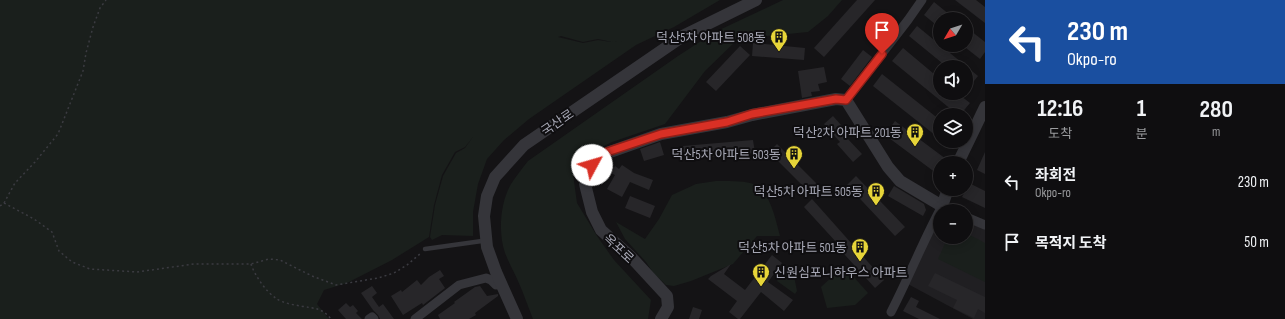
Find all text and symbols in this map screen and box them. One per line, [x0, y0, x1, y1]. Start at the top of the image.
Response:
north arrow [933, 12, 973, 52]
map controls [933, 12, 973, 244]
pin [865, 13, 899, 54]
text: 230 m [1067, 15, 1128, 48]
icon: left [1001, 16, 1053, 68]
icon: arrive [871, 19, 893, 41]
building icon: 덕산5차 아파트 508동 [769, 27, 789, 52]
place label: 덕산5차 아파트 508동 [656, 30, 766, 46]
text: Okpo-ro [1067, 49, 1117, 70]
button: sound [933, 60, 973, 100]
text: 12:16 [1037, 94, 1083, 123]
text: 1 [1137, 94, 1146, 123]
text: 280 [1200, 95, 1233, 124]
street label: 국산로 [538, 106, 577, 139]
button: layers [933, 108, 973, 148]
building icon: 덕산2차 아파트 201동 [905, 122, 925, 147]
text: m [1212, 124, 1220, 140]
place label: 덕산2차 아파트 201동 [793, 125, 902, 141]
text: 도착 [1048, 126, 1072, 142]
text: 분 [1136, 126, 1147, 142]
position arrow [571, 144, 613, 186]
building icon: 덕산5차 아파트 503동 [784, 144, 804, 169]
place label: 덕산5차 아파트 503동 [671, 147, 781, 163]
button: + [933, 156, 973, 196]
text: 좌회전 [1035, 166, 1076, 185]
icon: left [1001, 171, 1023, 193]
text: 230 m [1238, 173, 1269, 192]
building icon: 덕산5차 아파트 505동 [866, 181, 886, 206]
place label: 덕산5차 아파트 505동 [754, 184, 863, 200]
text: Okpo-ro [1035, 185, 1071, 201]
button: − [933, 204, 973, 244]
street label: 옥포로 [600, 231, 637, 267]
icon: arrive [1001, 231, 1023, 253]
text: 50 m [1244, 233, 1269, 252]
text: 목적지 도착 [1035, 234, 1106, 253]
building icon: 덕산5차 아파트 501동 [850, 237, 870, 262]
place label: 덕산5차 아파트 501동 [738, 240, 847, 256]
building icon: 신원심포니하우스 아파트 [751, 262, 771, 287]
place label: 신원심포니하우스 아파트 [774, 265, 908, 281]

